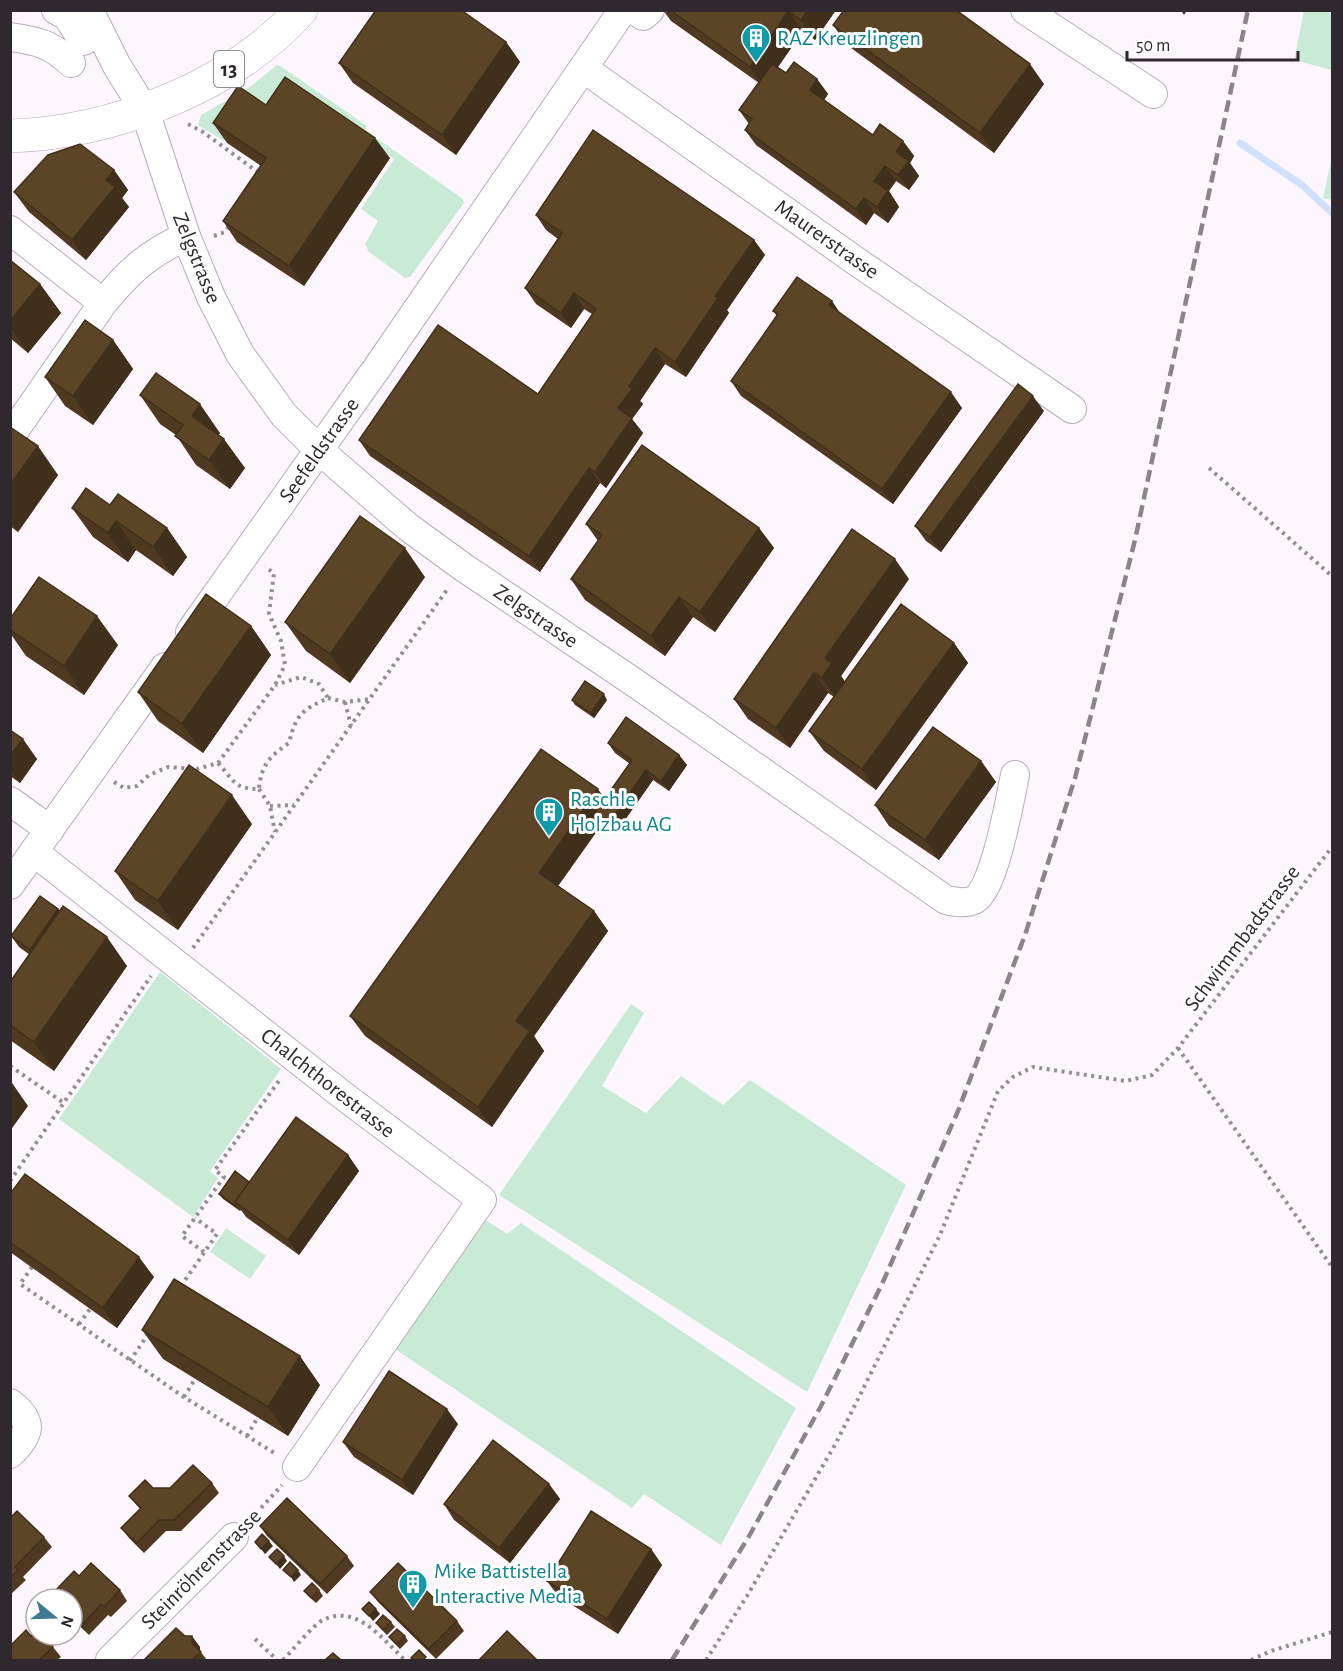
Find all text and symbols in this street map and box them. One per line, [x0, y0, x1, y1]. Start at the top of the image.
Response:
building icon: RAZ Kreuzlingen [740, 22, 772, 64]
scale bar [1127, 24, 1298, 62]
place label: RAZ Kreuzlingen [777, 27, 921, 49]
text: 50 m [1136, 37, 1170, 55]
road number: 13 [214, 51, 244, 87]
street label: Maurerstrasse [771, 195, 883, 283]
street label: Zelgstrasse [169, 209, 225, 307]
street label: Seefeldstrasse [275, 394, 363, 506]
street label: Zelgstrasse [490, 580, 582, 652]
place label: Raschle Holzbau AG [570, 788, 672, 835]
building icon: Raschle Holzbau AG [533, 796, 565, 838]
street label: Schwimmbadstrasse [1180, 861, 1304, 1015]
street label: Chalchthorestrasse [257, 1024, 399, 1142]
street label: Steinröhrenstrasse [137, 1505, 265, 1633]
place label: Mike Battistella Interactive Media [434, 1560, 582, 1607]
building icon: Mike Battistella Interactive Media [397, 1568, 429, 1610]
north arrow [24, 1587, 84, 1647]
text: N [58, 1614, 77, 1629]

